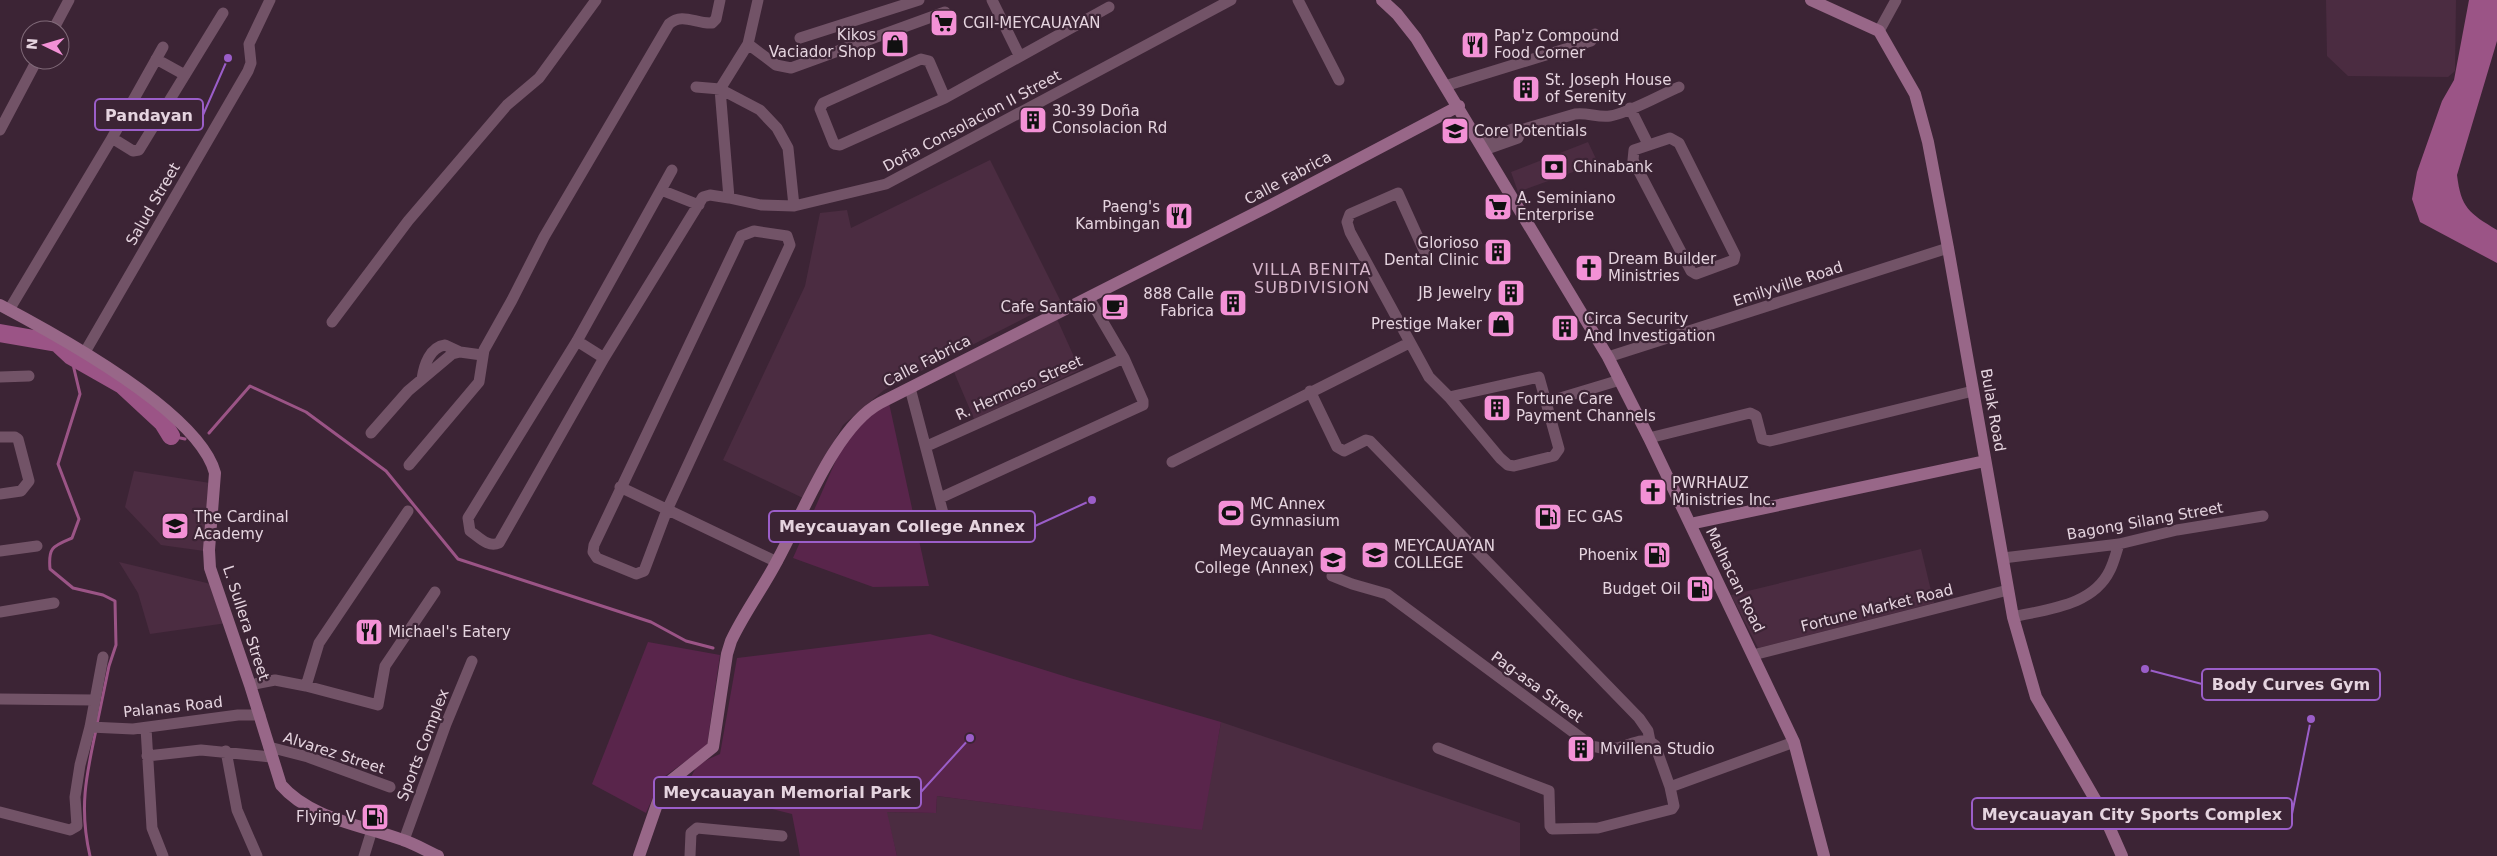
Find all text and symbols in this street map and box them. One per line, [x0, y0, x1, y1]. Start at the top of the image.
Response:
supermarket icon: CGII-MEYCAUAYAN [929, 8, 959, 38]
place label: CGII-MEYCAUAYAN [963, 14, 1100, 32]
north arrow [20, 20, 70, 70]
place label: Kikos Vaciador Shop [769, 26, 876, 61]
place label: Pap'z Compound Food Corner [1494, 27, 1619, 62]
shop icon: Kikos Vaciador Shop [880, 29, 910, 59]
restaurant icon: Pap'z Compound Food Corner [1460, 30, 1490, 60]
text: N [24, 37, 41, 50]
street label: Doña Consolacion II Street [880, 66, 1064, 176]
place label: St. Joseph House of Serenity [1545, 71, 1671, 106]
building icon: St. Joseph House of Serenity [1511, 74, 1541, 104]
callout: Pandayan [95, 99, 203, 130]
place label: 30-39 Doña Consolacion Rd [1052, 102, 1167, 137]
building icon: 30-39 Doña Consolacion Rd [1018, 105, 1048, 135]
text: Pandayan [105, 106, 193, 125]
school or university icon: Core Potentials [1440, 116, 1470, 146]
place label: Core Potentials [1474, 122, 1587, 140]
street label: Calle Fabrica [1242, 148, 1334, 208]
bank icon: Chinabank [1539, 152, 1569, 182]
place label: Chinabank [1573, 158, 1653, 176]
street label: Salud Street [122, 159, 184, 248]
place label: A. Seminiano Enterprise [1517, 189, 1616, 224]
supermarket icon: A. Seminiano Enterprise [1483, 192, 1513, 222]
place label: Paeng's Kambingan [1075, 198, 1160, 233]
restaurant icon: Paeng's Kambingan [1164, 201, 1194, 231]
place label: Glorioso Dental Clinic [1384, 234, 1479, 269]
building icon: Glorioso Dental Clinic [1483, 237, 1513, 267]
place label: Dream Builder Ministries [1608, 250, 1717, 285]
church icon: Dream Builder Ministries [1574, 253, 1604, 283]
street label: Emilyville Road [1731, 258, 1845, 310]
district label: VILLA BENITA SUBDIVISION [1252, 260, 1372, 297]
building icon: JB Jewelry [1496, 278, 1526, 308]
place label: JB Jewelry [1417, 284, 1492, 302]
place label: 888 Calle Fabrica [1143, 285, 1214, 320]
building icon: 888 Calle Fabrica [1218, 288, 1248, 318]
cafe icon: Cafe Santaio [1100, 292, 1130, 322]
place label: Cafe Santaio [1000, 298, 1096, 316]
shop icon: Prestige Maker [1486, 309, 1516, 339]
place label: Circa Security And Investigation [1584, 310, 1715, 345]
building icon: Circa Security And Investigation [1550, 313, 1580, 343]
place label: Prestige Maker [1371, 315, 1483, 333]
street label: Calle Fabrica [880, 331, 974, 391]
street label: R. Hermoso Street [953, 352, 1085, 424]
street label: Bulak Road [1977, 367, 2009, 453]
place label: Fortune Care Payment Channels [1516, 390, 1656, 425]
building icon: Fortune Care Payment Channels [1482, 393, 1512, 423]
place label: PWRHAUZ Ministries Inc. [1672, 474, 1776, 509]
church icon: PWRHAUZ Ministries Inc. [1638, 477, 1668, 507]
place label: MC Annex Gymnasium [1250, 495, 1340, 530]
sports icon: MC Annex Gymnasium [1216, 498, 1246, 528]
street label: Bagong Silang Street [2065, 498, 2225, 544]
fuel station icon: EC GAS [1533, 502, 1563, 532]
place label: The Cardinal Academy [193, 508, 289, 543]
place label: EC GAS [1567, 508, 1623, 526]
school or university icon: The Cardinal Academy [160, 511, 190, 541]
callout: Meycauayan College Annex [769, 511, 1035, 542]
text: Meycauayan College Annex [779, 517, 1026, 536]
street label: Malhacan Road [1702, 525, 1768, 635]
place label: MEYCAUAYAN COLLEGE [1394, 537, 1495, 572]
school or university icon: MEYCAUAYAN COLLEGE [1360, 540, 1390, 570]
fuel station icon: Phoenix [1642, 540, 1672, 570]
place label: Meycauayan College (Annex) [1194, 542, 1314, 577]
school or university icon: Meycauayan College (Annex) [1318, 545, 1348, 575]
place label: Phoenix [1578, 546, 1638, 564]
street label: L. Sullera Street [219, 563, 273, 683]
fuel station icon: Budget Oil [1685, 574, 1715, 604]
place label: Budget Oil [1602, 580, 1681, 598]
street label: Fortune Market Road [1799, 580, 1955, 636]
restaurant icon: Michael's Eatery [354, 617, 384, 647]
place label: Michael's Eatery [388, 623, 511, 641]
street label: Pag-asa Street [1488, 648, 1586, 726]
callout: Body Curves Gym [2202, 669, 2380, 700]
text: Body Curves Gym [2212, 675, 2370, 694]
street label: Sports Complex [393, 686, 453, 804]
street label: Palanas Road [122, 693, 224, 721]
street label: Alvarez Street [281, 728, 387, 778]
building icon: Mvillena Studio [1566, 734, 1596, 764]
place label: Mvillena Studio [1600, 740, 1715, 758]
callout: Meycauayan Memorial Park [654, 777, 921, 808]
text: Meycauayan Memorial Park [663, 783, 911, 802]
callout: Meycauayan City Sports Complex [1972, 798, 2292, 829]
fuel station icon: Flying V [360, 802, 390, 832]
text: Meycauayan City Sports Complex [1982, 805, 2283, 824]
place label: Flying V [296, 808, 357, 826]

